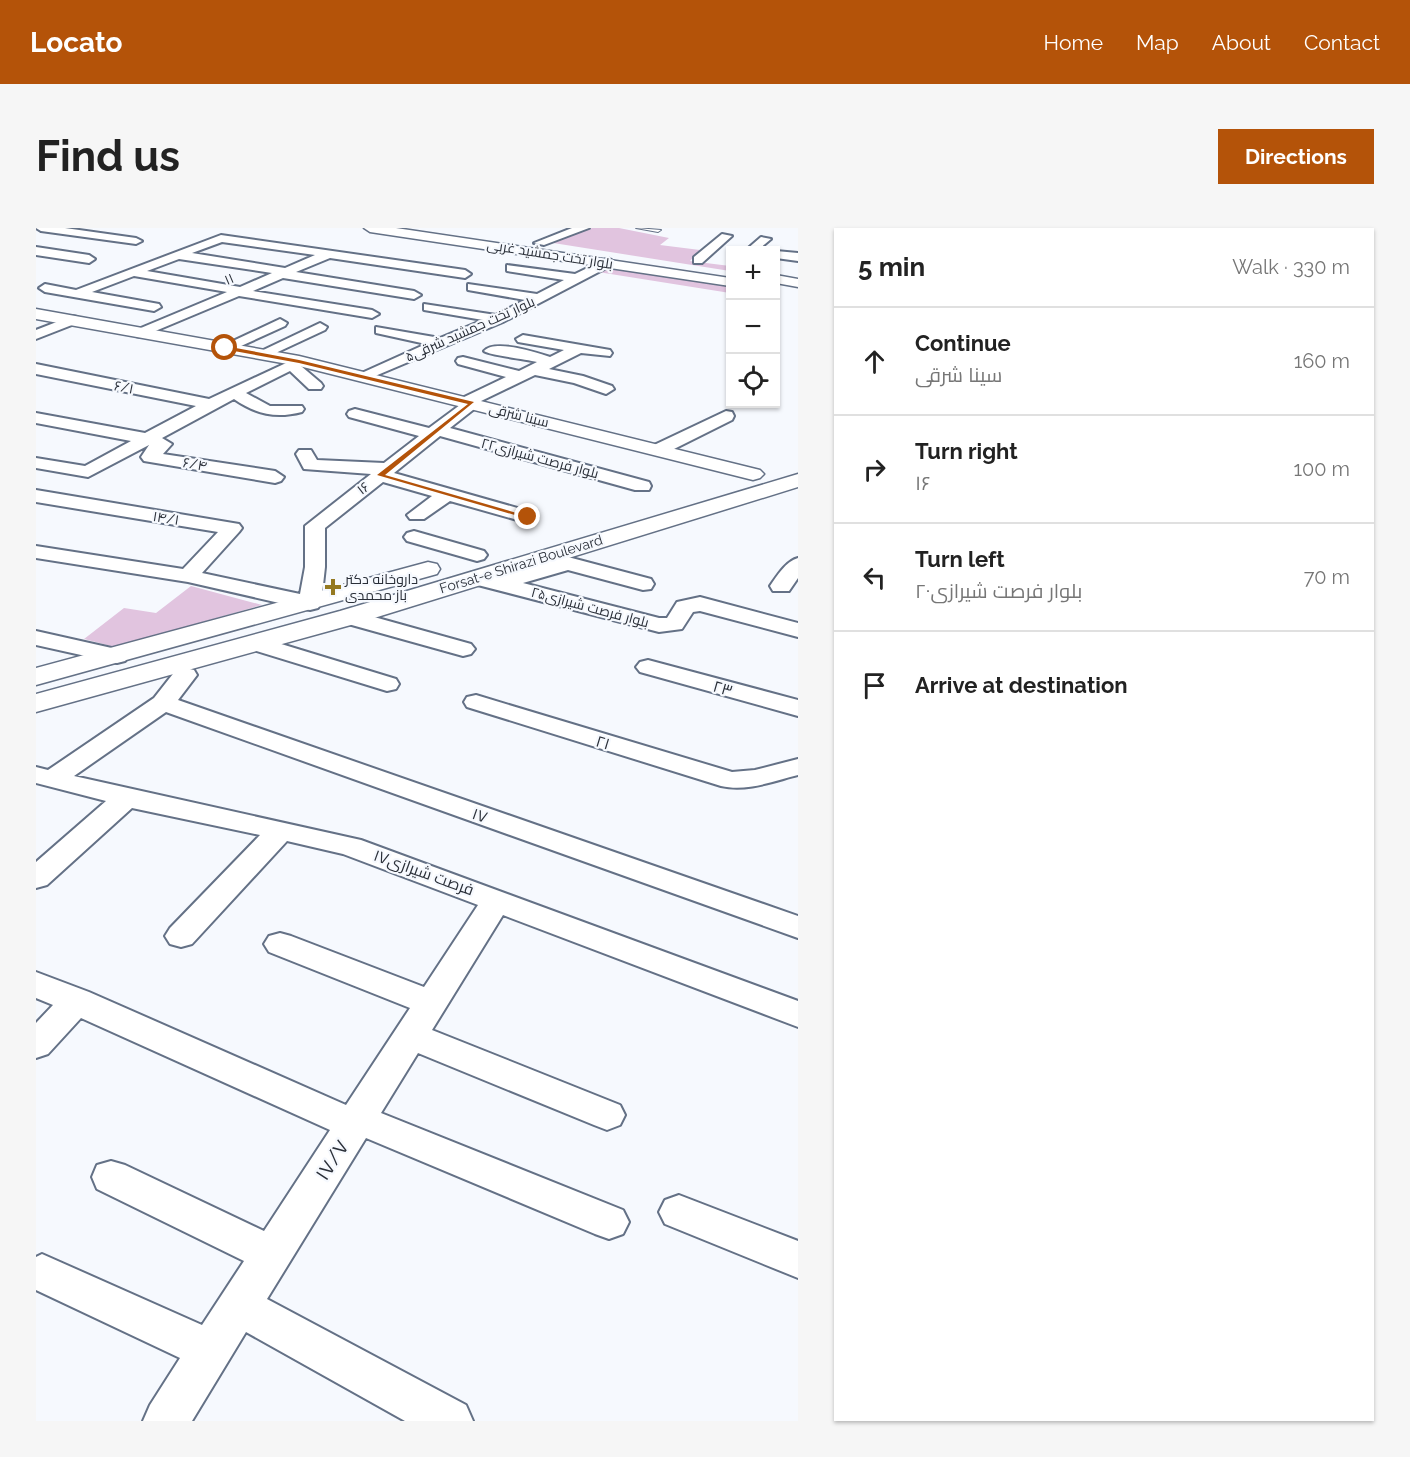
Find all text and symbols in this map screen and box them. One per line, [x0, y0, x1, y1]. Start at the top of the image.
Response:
text: Locato [30, 26, 122, 59]
text: Home [1044, 30, 1103, 55]
text: Map [1136, 30, 1179, 55]
text: About [1212, 30, 1271, 55]
text: Contact [1304, 30, 1380, 55]
button: Directions [1218, 129, 1374, 184]
text: Find us [36, 132, 180, 181]
street label: بلوار تخت جمشید غربی [486, 236, 614, 272]
map controls [726, 246, 780, 408]
button: + [726, 246, 780, 300]
text: 5 min [858, 252, 925, 282]
text: Walk · 330 m [1232, 255, 1350, 279]
street label: ۱۱ [222, 270, 236, 288]
street label: بلوار تخت جمشید شرقی۵ [403, 293, 537, 365]
button: − [726, 300, 780, 354]
text: Continue [915, 330, 1011, 356]
route start [211, 334, 237, 360]
icon: ahead [858, 345, 891, 378]
text: 160 m [1294, 349, 1350, 373]
button: locate [726, 354, 780, 408]
text: سینا شرقی [915, 363, 1002, 387]
street label: ۶/۱ [113, 377, 135, 397]
street label: سینا شرقی [487, 400, 551, 430]
street label: بلوار فرصت شیرازی۲۲ [479, 435, 601, 481]
text: Turn right [915, 438, 1018, 464]
icon: right [858, 453, 891, 486]
street label: ۶/۴ [182, 454, 208, 474]
text: 100 m [1293, 457, 1350, 481]
text: ۱۶ [915, 471, 931, 495]
street label: ۱۶ [354, 478, 372, 498]
route end [514, 503, 540, 529]
street label: ۱۴/۱ [152, 508, 180, 528]
street label: Forsat-e Shirazi Boulevard [438, 532, 604, 596]
text: Turn left [915, 546, 1005, 572]
icon: left [858, 561, 891, 594]
text: 70 m [1304, 565, 1350, 589]
place label: داروخانه دکتر باز محمدی [344, 571, 418, 603]
text: بلوار فرصت شیرازی۲۰ [915, 579, 1082, 603]
marker: داروخانه دکتر باز محمدی [326, 580, 340, 594]
street label: بلوار فرصت شیرازی۲۵ [529, 584, 651, 630]
icon: arrive [858, 669, 891, 702]
text: Arrive at destination [915, 672, 1128, 698]
street label: ۲۳ [711, 677, 735, 700]
street label: ۲۱ [594, 731, 612, 754]
street label: ۱۷ [470, 804, 490, 827]
street label: ۱۷فرصت شیرازی [371, 846, 477, 900]
street label: ۱۷/۷ [310, 1135, 354, 1185]

